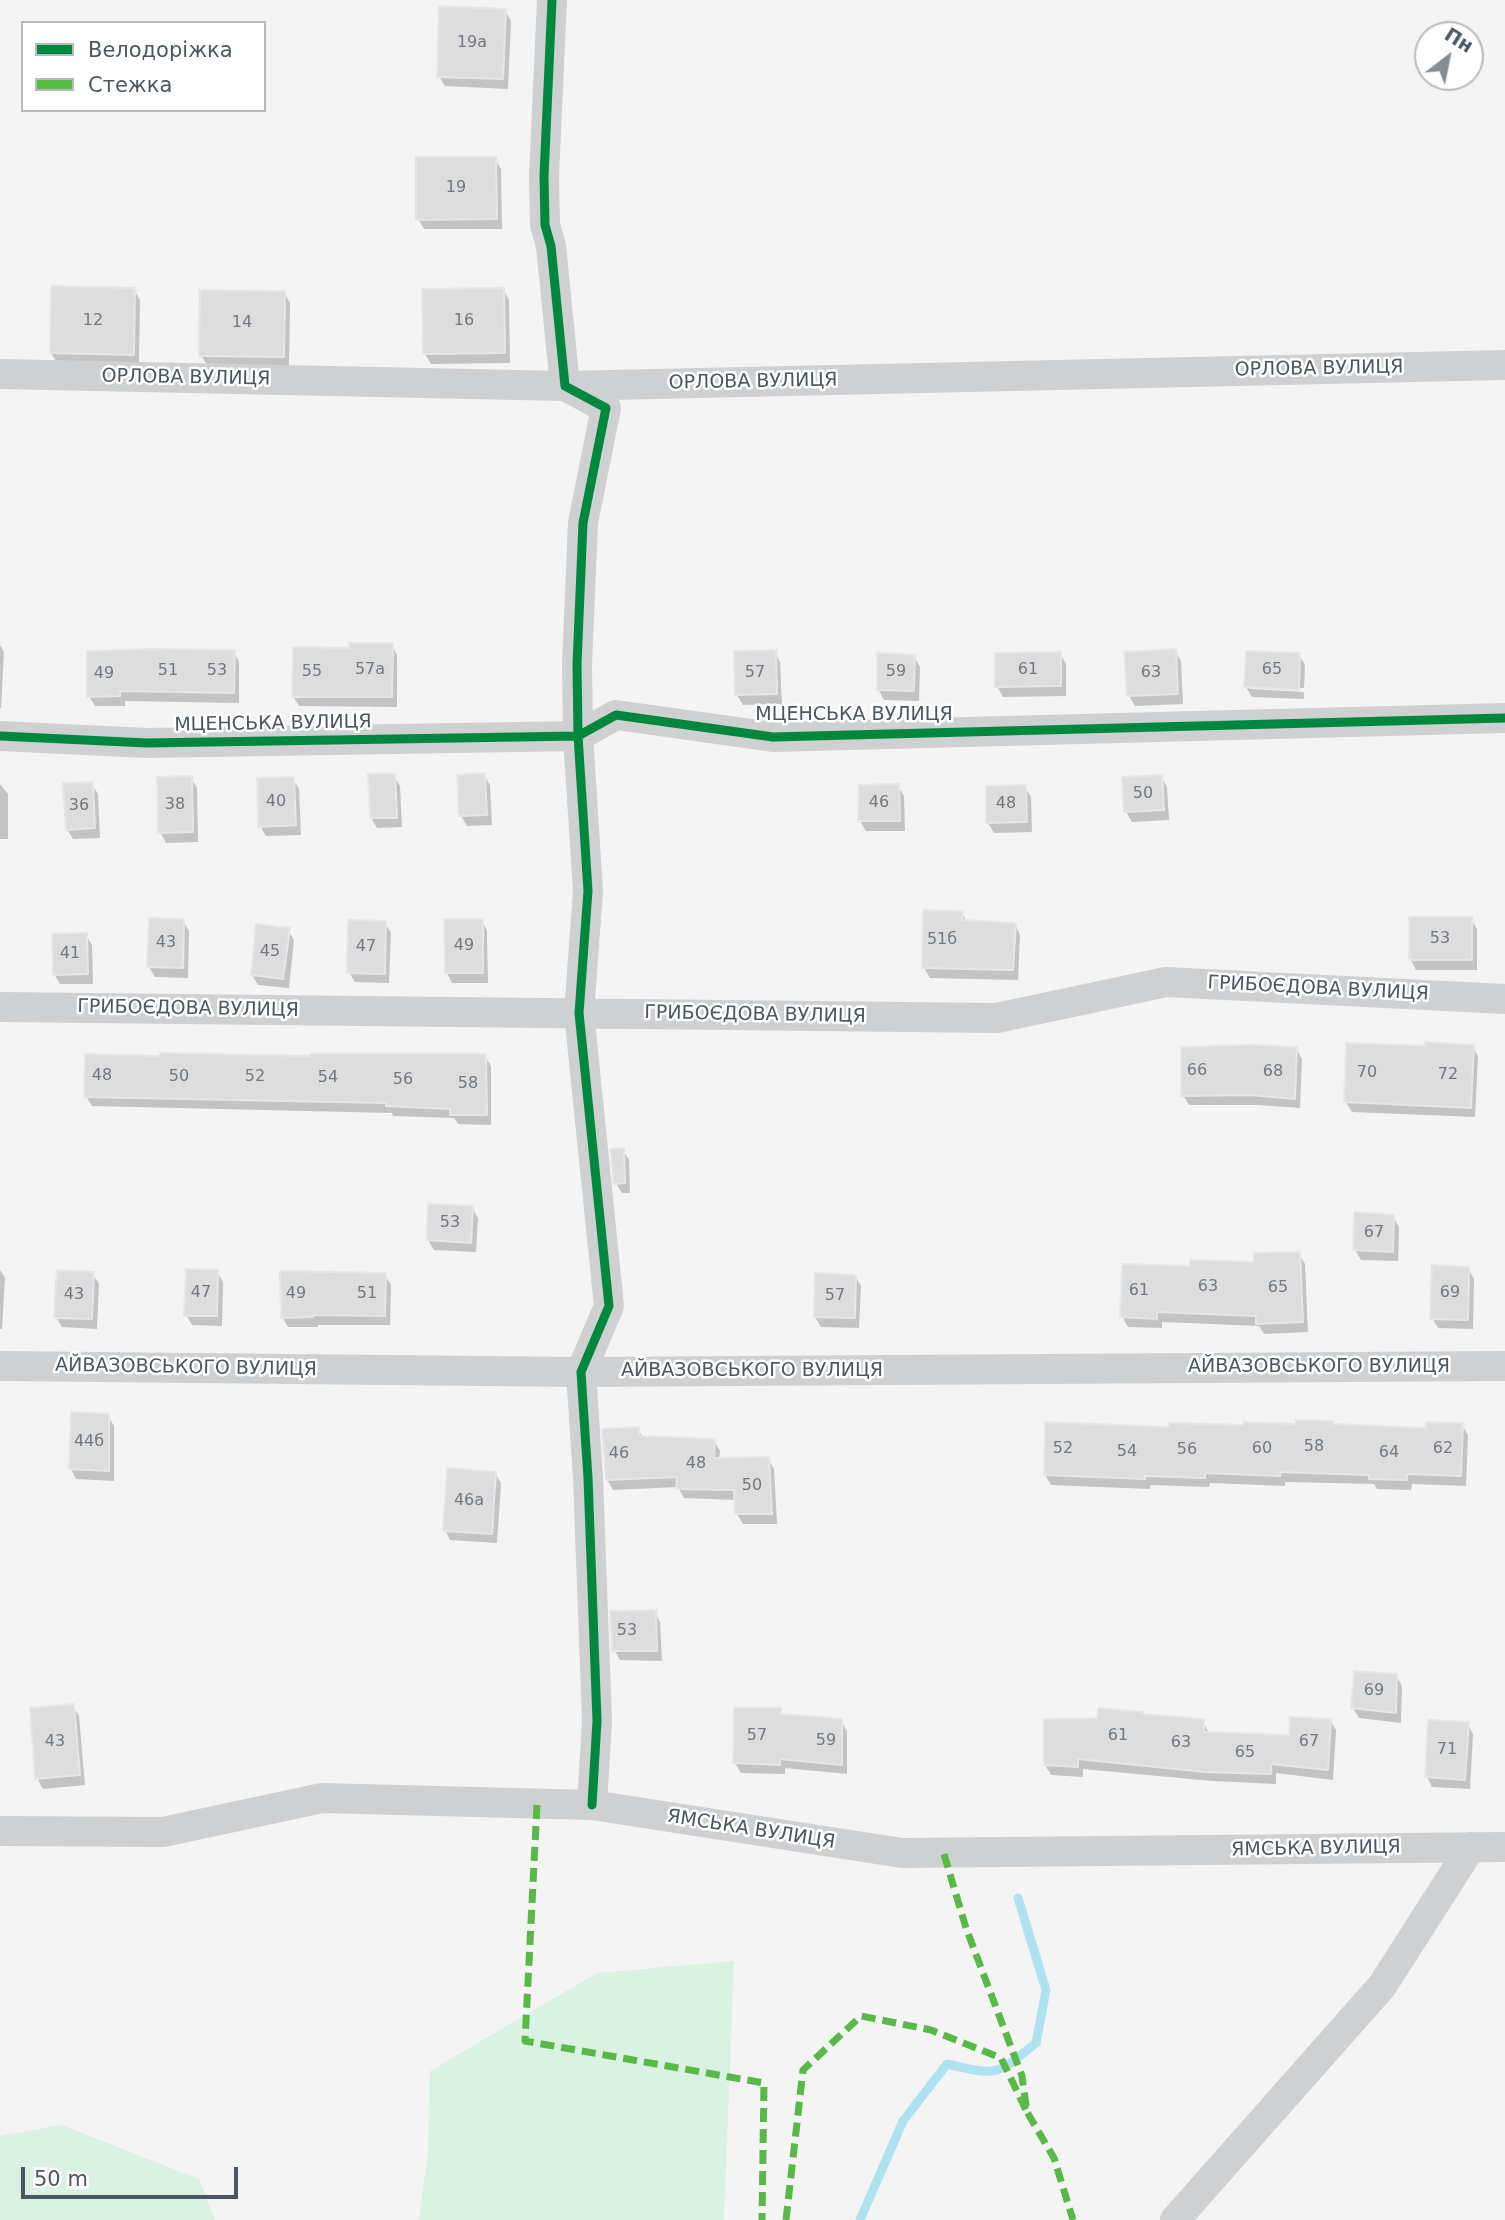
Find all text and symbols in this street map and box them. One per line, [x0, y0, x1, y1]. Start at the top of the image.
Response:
legend [21, 21, 266, 112]
north arrow [1414, 21, 1484, 91]
text: Пн [1441, 23, 1477, 57]
house number: 19а [457, 33, 487, 53]
text: Велодоріжка [88, 38, 233, 62]
text: Стежка [88, 73, 172, 97]
house number: 19 [446, 178, 466, 198]
house number: 12 [83, 311, 103, 331]
house number: 16 [454, 311, 474, 331]
house number: 14 [232, 313, 252, 333]
street label: ОРЛОВА ВУЛИЦЯ [1234, 356, 1404, 382]
street label: ОРЛОВА ВУЛИЦЯ [101, 365, 271, 391]
street label: ОРЛОВА ВУЛИЦЯ [668, 369, 838, 395]
house number: 57а [355, 660, 385, 680]
house number: 61 [1018, 660, 1038, 680]
house number: 65 [1262, 660, 1282, 680]
house number: 51 [158, 661, 178, 681]
house number: 53 [207, 661, 227, 681]
house number: 55 [302, 662, 322, 682]
house number: 59 [886, 662, 906, 682]
house number: 57 [745, 663, 765, 683]
house number: 63 [1141, 663, 1161, 683]
house number: 49 [94, 664, 114, 684]
street label: МЦЕНСЬКА ВУЛИЦЯ [755, 704, 953, 726]
street label: МЦЕНСЬКА ВУЛИЦЯ [174, 711, 372, 737]
house number: 50 [1133, 784, 1153, 804]
house number: 40 [266, 792, 286, 812]
house number: 46 [869, 793, 889, 813]
house number: 48 [996, 794, 1016, 814]
house number: 38 [165, 795, 185, 815]
house number: 36 [69, 796, 89, 816]
house number: 53 [1430, 929, 1450, 949]
house number: 51б [927, 930, 957, 950]
house number: 43 [156, 933, 176, 953]
house number: 49 [454, 936, 474, 956]
house number: 47 [356, 937, 376, 957]
house number: 45 [260, 942, 280, 962]
house number: 41 [60, 944, 80, 964]
street label: ГРИБОЄДОВА ВУЛИЦЯ [1207, 972, 1429, 1006]
street label: ГРИБОЄДОВА ВУЛИЦЯ [77, 996, 299, 1022]
street label: ГРИБОЄДОВА ВУЛИЦЯ [644, 1002, 866, 1028]
house number: 66 [1187, 1061, 1207, 1081]
house number: 68 [1263, 1062, 1283, 1082]
house number: 70 [1357, 1063, 1377, 1083]
house number: 72 [1438, 1065, 1458, 1085]
house number: 48 [92, 1066, 112, 1086]
house number: 50 [169, 1067, 189, 1087]
house number: 52 [245, 1067, 265, 1087]
house number: 54 [318, 1068, 338, 1088]
house number: 56 [393, 1070, 413, 1090]
house number: 58 [458, 1074, 478, 1094]
house number: 53 [440, 1213, 460, 1233]
house number: 67 [1364, 1223, 1384, 1243]
house number: 63 [1198, 1277, 1218, 1297]
house number: 65 [1268, 1278, 1288, 1298]
house number: 61 [1129, 1281, 1149, 1301]
house number: 47 [191, 1283, 211, 1303]
house number: 69 [1440, 1283, 1460, 1303]
house number: 49 [286, 1284, 306, 1304]
house number: 51 [357, 1284, 377, 1304]
house number: 43 [64, 1285, 84, 1305]
house number: 57 [825, 1286, 845, 1306]
street label: АЙВАЗОВСЬКОГО ВУЛИЦЯ [55, 1354, 317, 1382]
street label: АЙВАЗОВСЬКОГО ВУЛИЦЯ [1188, 1356, 1450, 1378]
street label: АЙВАЗОВСЬКОГО ВУЛИЦЯ [621, 1360, 883, 1382]
house number: 44б [74, 1432, 104, 1452]
house number: 58 [1304, 1437, 1324, 1457]
house number: 52 [1053, 1439, 1073, 1459]
house number: 60 [1252, 1439, 1272, 1459]
house number: 62 [1433, 1439, 1453, 1459]
house number: 56 [1177, 1440, 1197, 1460]
house number: 54 [1117, 1442, 1137, 1462]
house number: 64 [1379, 1443, 1399, 1463]
house number: 46 [609, 1444, 629, 1464]
house number: 48 [686, 1454, 706, 1474]
house number: 50 [742, 1476, 762, 1496]
house number: 46а [454, 1491, 484, 1511]
house number: 53 [617, 1621, 637, 1641]
house number: 69 [1364, 1681, 1384, 1701]
house number: 57 [747, 1726, 767, 1746]
house number: 61 [1108, 1726, 1128, 1746]
house number: 59 [816, 1731, 836, 1751]
house number: 43 [45, 1732, 65, 1752]
house number: 67 [1299, 1732, 1319, 1752]
house number: 63 [1171, 1733, 1191, 1753]
house number: 71 [1437, 1740, 1457, 1760]
house number: 65 [1235, 1743, 1255, 1763]
street label: ЯМСЬКА ВУЛИЦЯ [666, 1805, 836, 1855]
street label: ЯМСЬКА ВУЛИЦЯ [1231, 1836, 1401, 1862]
scale bar [24, 2154, 242, 2198]
text: 50 m [34, 2167, 88, 2191]

